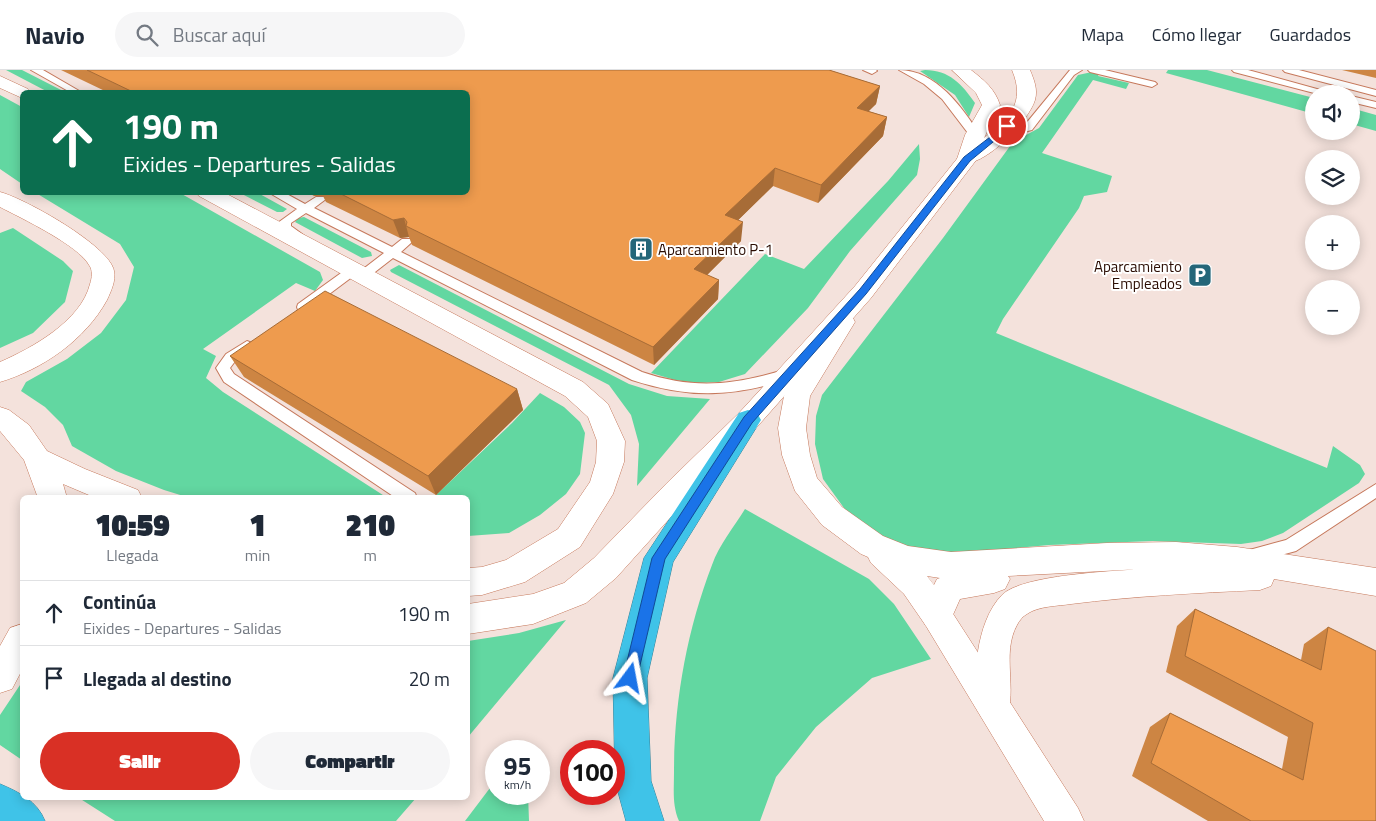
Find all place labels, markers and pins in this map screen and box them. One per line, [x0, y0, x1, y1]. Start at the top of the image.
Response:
pin [986, 105, 1028, 147]
building icon: Aparcamiento P-1 [628, 236, 654, 262]
place label: Aparcamiento P-1 [658, 238, 773, 261]
place label: Aparcamiento Empleados [1094, 255, 1182, 295]
parking icon: Aparcamiento Empleados [1187, 262, 1213, 288]

